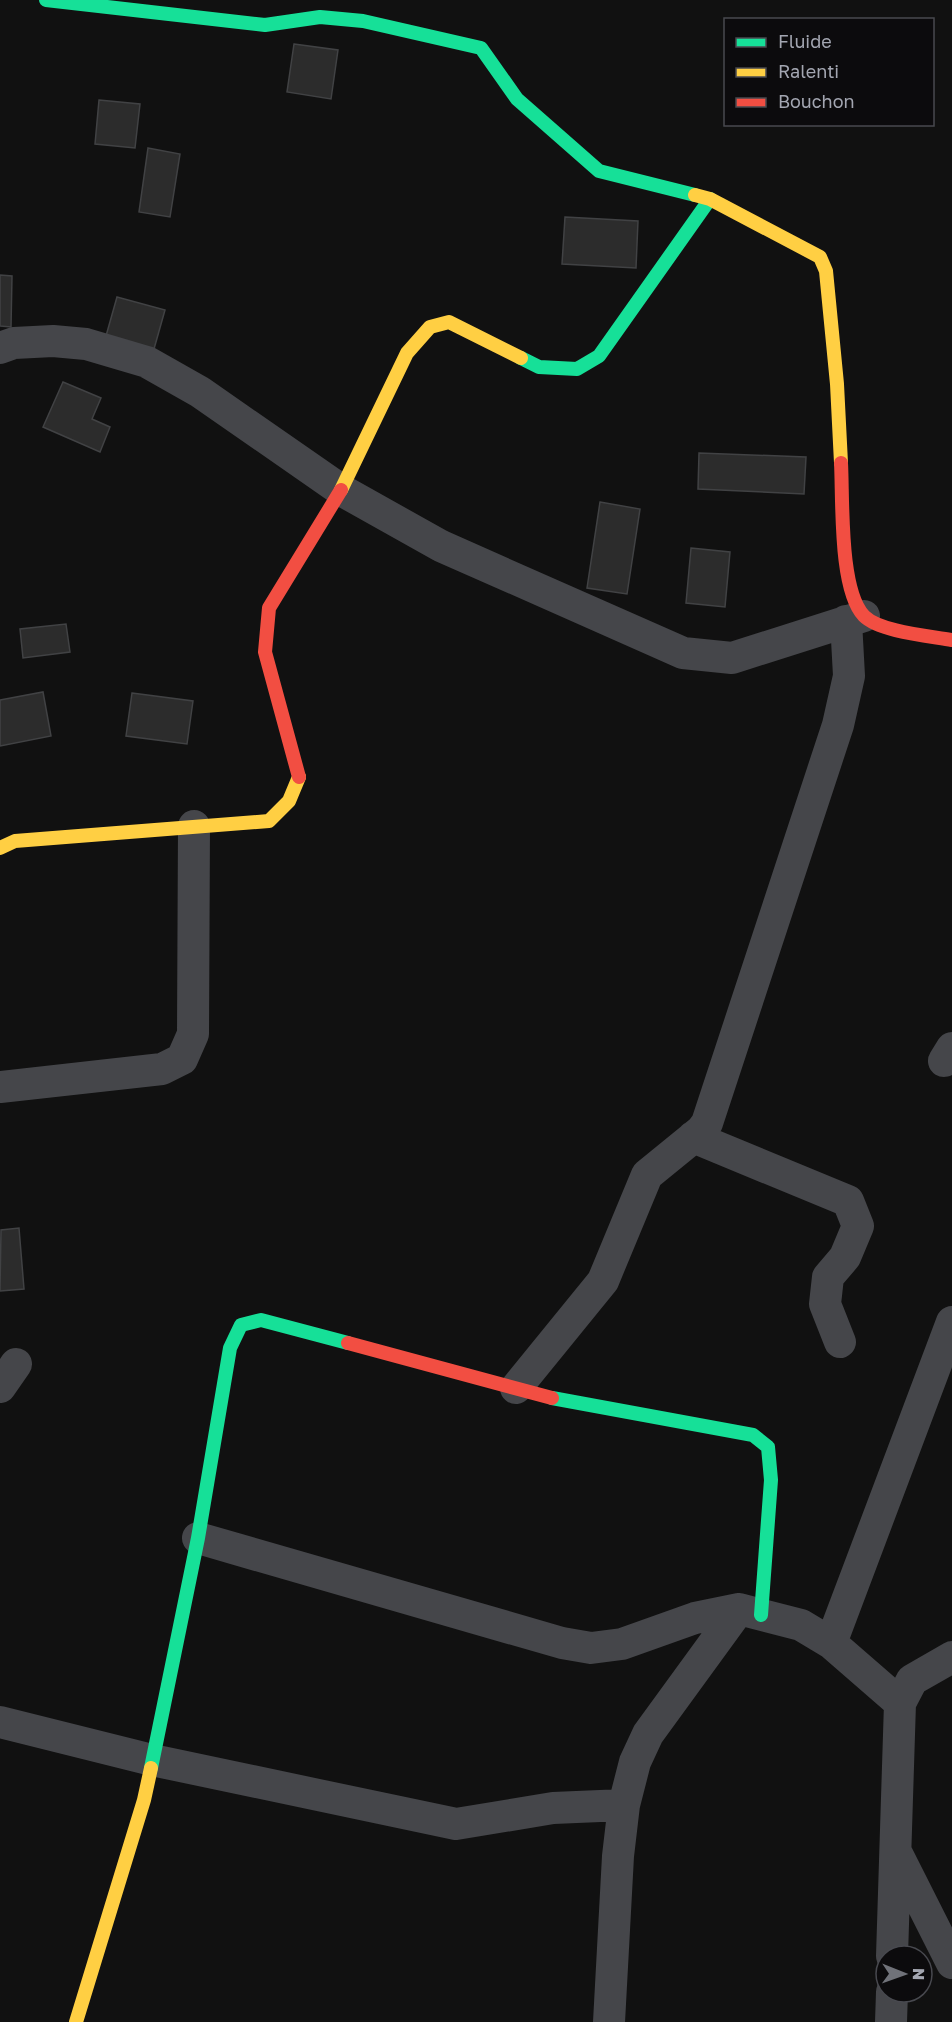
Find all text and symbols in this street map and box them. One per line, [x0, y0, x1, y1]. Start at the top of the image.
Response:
legend [724, 18, 934, 126]
text: Fluide [778, 30, 832, 52]
text: Ralenti [778, 60, 839, 82]
text: Bouchon [778, 90, 855, 112]
north arrow [874, 1944, 934, 2004]
text: N [909, 1968, 929, 1981]

